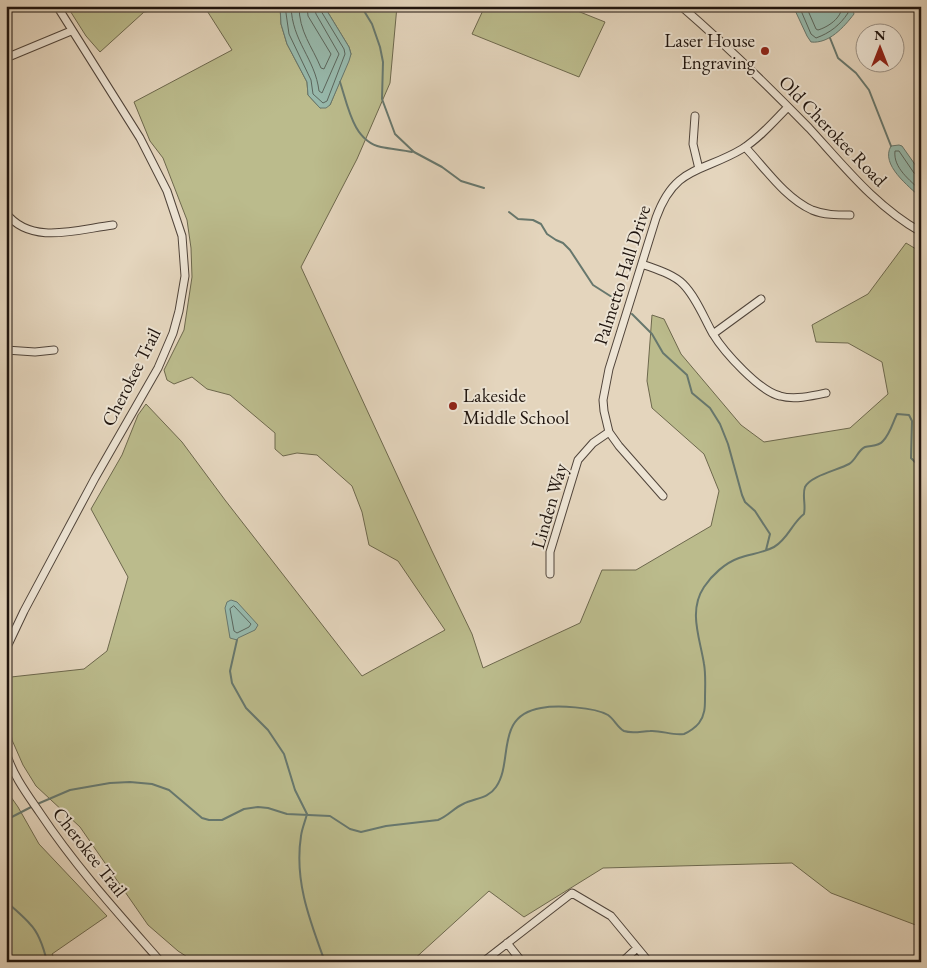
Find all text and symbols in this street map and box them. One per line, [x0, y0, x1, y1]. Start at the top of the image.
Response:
north arrow [854, 22, 904, 72]
text: N [874, 26, 886, 44]
place label: Laser House Engraving [664, 28, 756, 75]
marker: Laser House Engraving [759, 45, 771, 57]
street label: Old Cherokee Road [773, 70, 893, 192]
street label: Palmetto Hall Drive [588, 202, 656, 348]
street label: Cherokee Trail [95, 323, 167, 431]
place label: Lakeside Middle School [463, 383, 570, 430]
marker: Lakeside Middle School [447, 400, 459, 412]
street label: Linden Way [525, 460, 573, 552]
street label: Cherokee Trail [47, 802, 133, 902]

